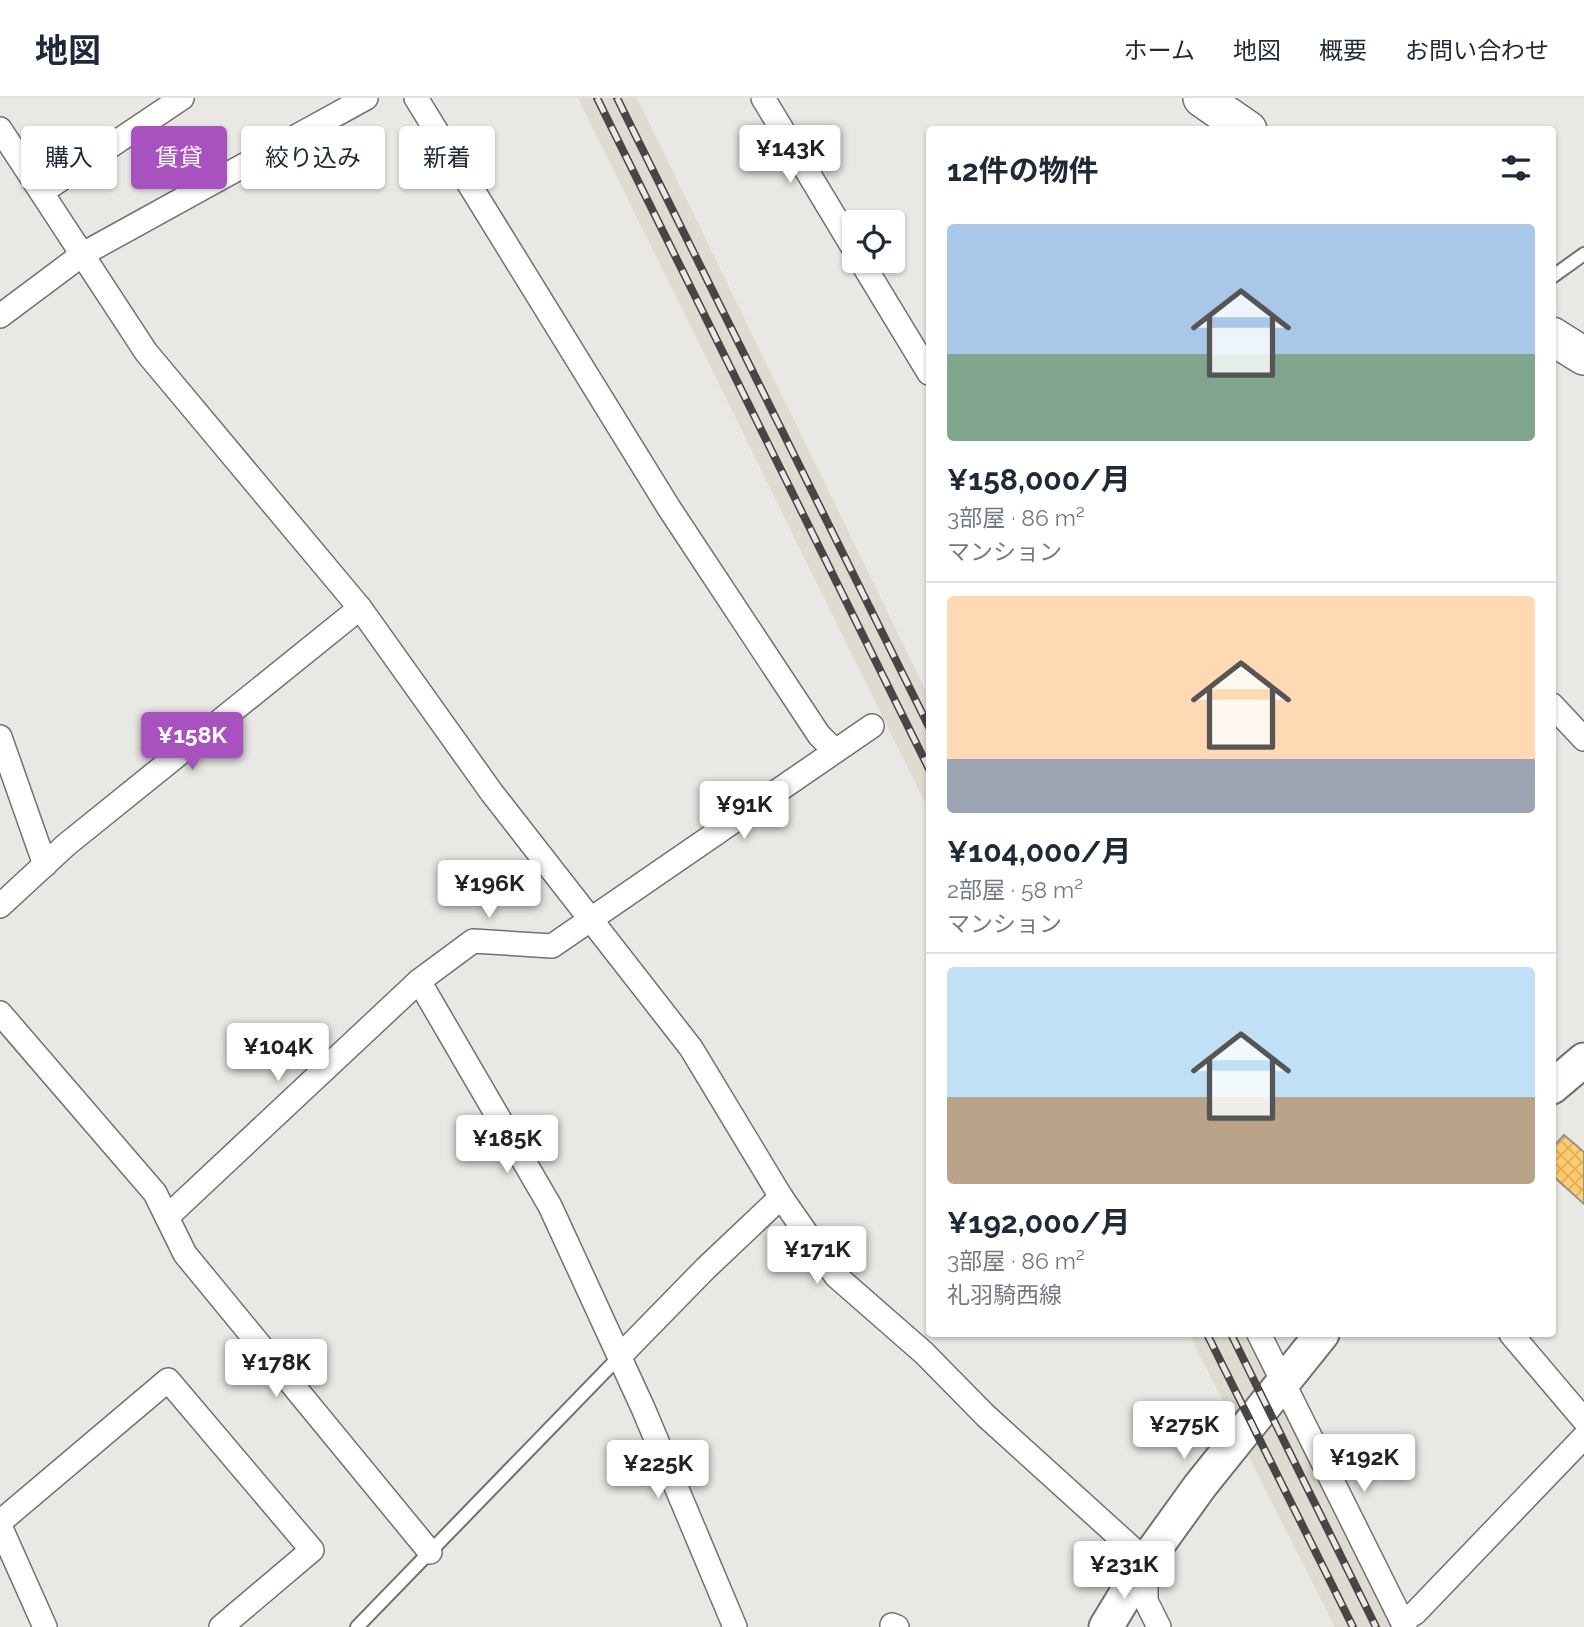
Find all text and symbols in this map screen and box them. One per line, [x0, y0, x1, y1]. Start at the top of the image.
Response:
text: 地図 [35, 31, 101, 70]
text: ホーム [1124, 36, 1195, 65]
text: 地図 [1233, 36, 1281, 65]
text: 概要 [1319, 36, 1367, 65]
text: お問い合わせ [1405, 36, 1549, 65]
chip: 購入 [21, 126, 117, 189]
chip: 賃貸 [131, 126, 227, 189]
chip: 絞り込み [241, 126, 385, 189]
chip: 新着 [399, 126, 495, 189]
pin: ¥143K [741, 126, 839, 185]
text: ¥143K [755, 134, 825, 161]
icon: filters [1497, 149, 1535, 187]
text: 12件の物件 [947, 153, 1099, 188]
map controls [842, 210, 905, 273]
button: locate [842, 210, 905, 273]
icon: home [1178, 270, 1304, 396]
text: ¥158,000/月 [947, 462, 1131, 497]
text: 3部屋 · 86 m² [947, 504, 1085, 531]
text: マンション [947, 538, 1062, 565]
icon: home [1178, 642, 1304, 768]
pin: ¥158K [143, 712, 241, 772]
text: ¥158K [157, 721, 227, 748]
pin: ¥91K [703, 782, 785, 841]
text: ¥91K [716, 790, 772, 817]
text: ¥104,000/月 [947, 834, 1132, 869]
pin: ¥196K [440, 860, 538, 920]
text: ¥196K [454, 869, 524, 896]
text: 2部屋 · 58 m² [947, 876, 1083, 903]
text: マンション [947, 910, 1062, 937]
icon: home [1178, 1013, 1304, 1139]
pin: ¥104K [229, 1024, 327, 1083]
text: ¥104K [243, 1032, 313, 1059]
pin: ¥185K [458, 1116, 556, 1175]
text: ¥185K [472, 1124, 542, 1151]
text: ¥192,000/月 [947, 1205, 1131, 1240]
pin: ¥171K [768, 1226, 866, 1286]
text: ¥171K [783, 1235, 851, 1262]
text: 3部屋 · 86 m² [947, 1247, 1085, 1274]
text: 礼羽騎西線 [947, 1281, 1062, 1308]
pin: ¥178K [227, 1340, 325, 1399]
text: ¥178K [241, 1348, 311, 1375]
pin: ¥275K [1135, 1402, 1233, 1461]
text: ¥275K [1149, 1410, 1219, 1437]
pin: ¥192K [1315, 1434, 1413, 1494]
pin: ¥225K [609, 1440, 707, 1500]
text: ¥192K [1329, 1443, 1399, 1470]
text: ¥225K [623, 1449, 693, 1476]
pin: ¥231K [1075, 1542, 1173, 1601]
text: ¥231K [1090, 1550, 1158, 1577]

